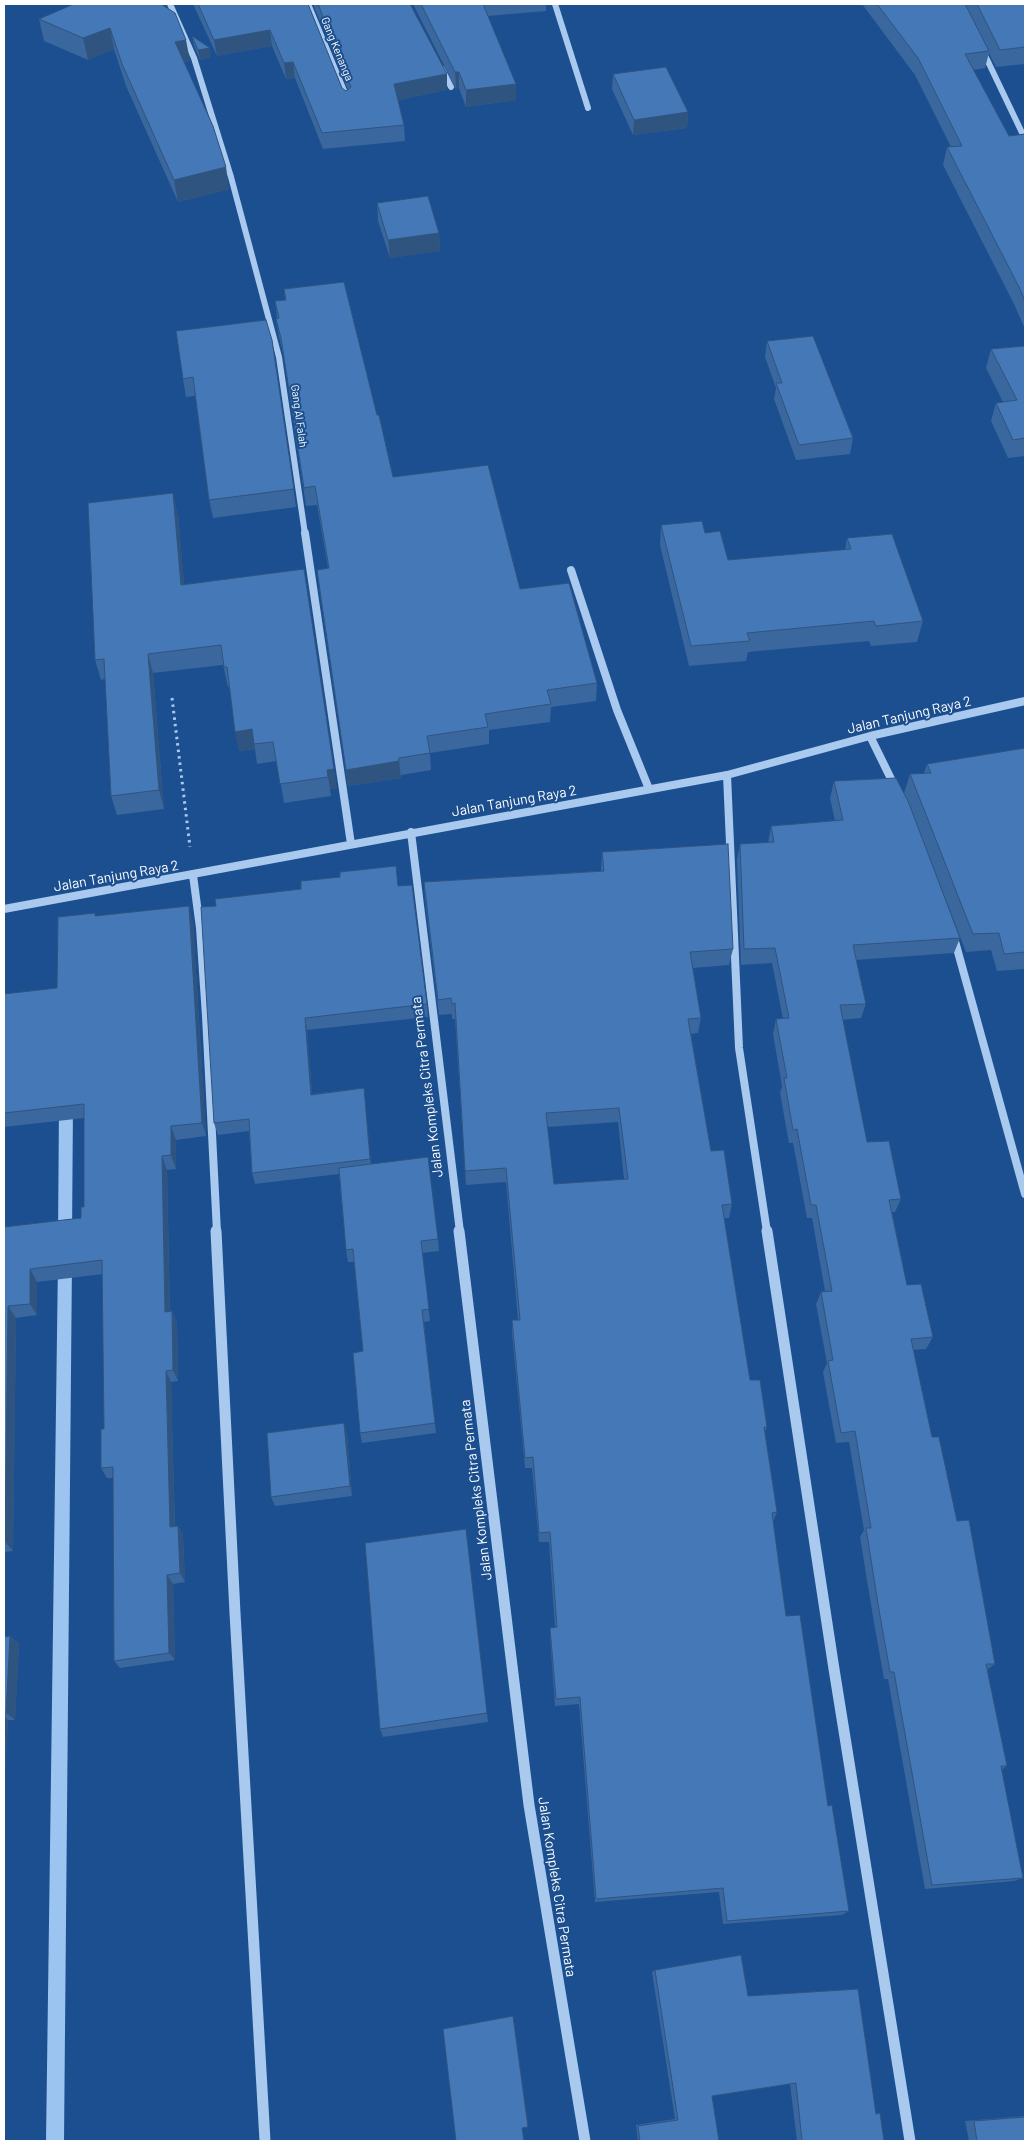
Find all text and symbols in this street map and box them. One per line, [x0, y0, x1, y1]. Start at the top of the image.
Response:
street label: Gang Kenanga [318, 15, 356, 83]
street label: Gang Al Falah [288, 384, 310, 448]
street label: Jalan Tanjung Raya 2 [845, 693, 973, 737]
street label: Jalan Tanjung Raya 2 [450, 782, 578, 820]
street label: Jalan Tanjung Raya 2 [52, 857, 180, 895]
street label: Jalan Kompleks Citra Permata [408, 996, 446, 1178]
street label: Jalan Kompleks Citra Permata [457, 1399, 495, 1581]
street label: Jalan Kompleks Citra Permata [534, 1796, 580, 1978]

